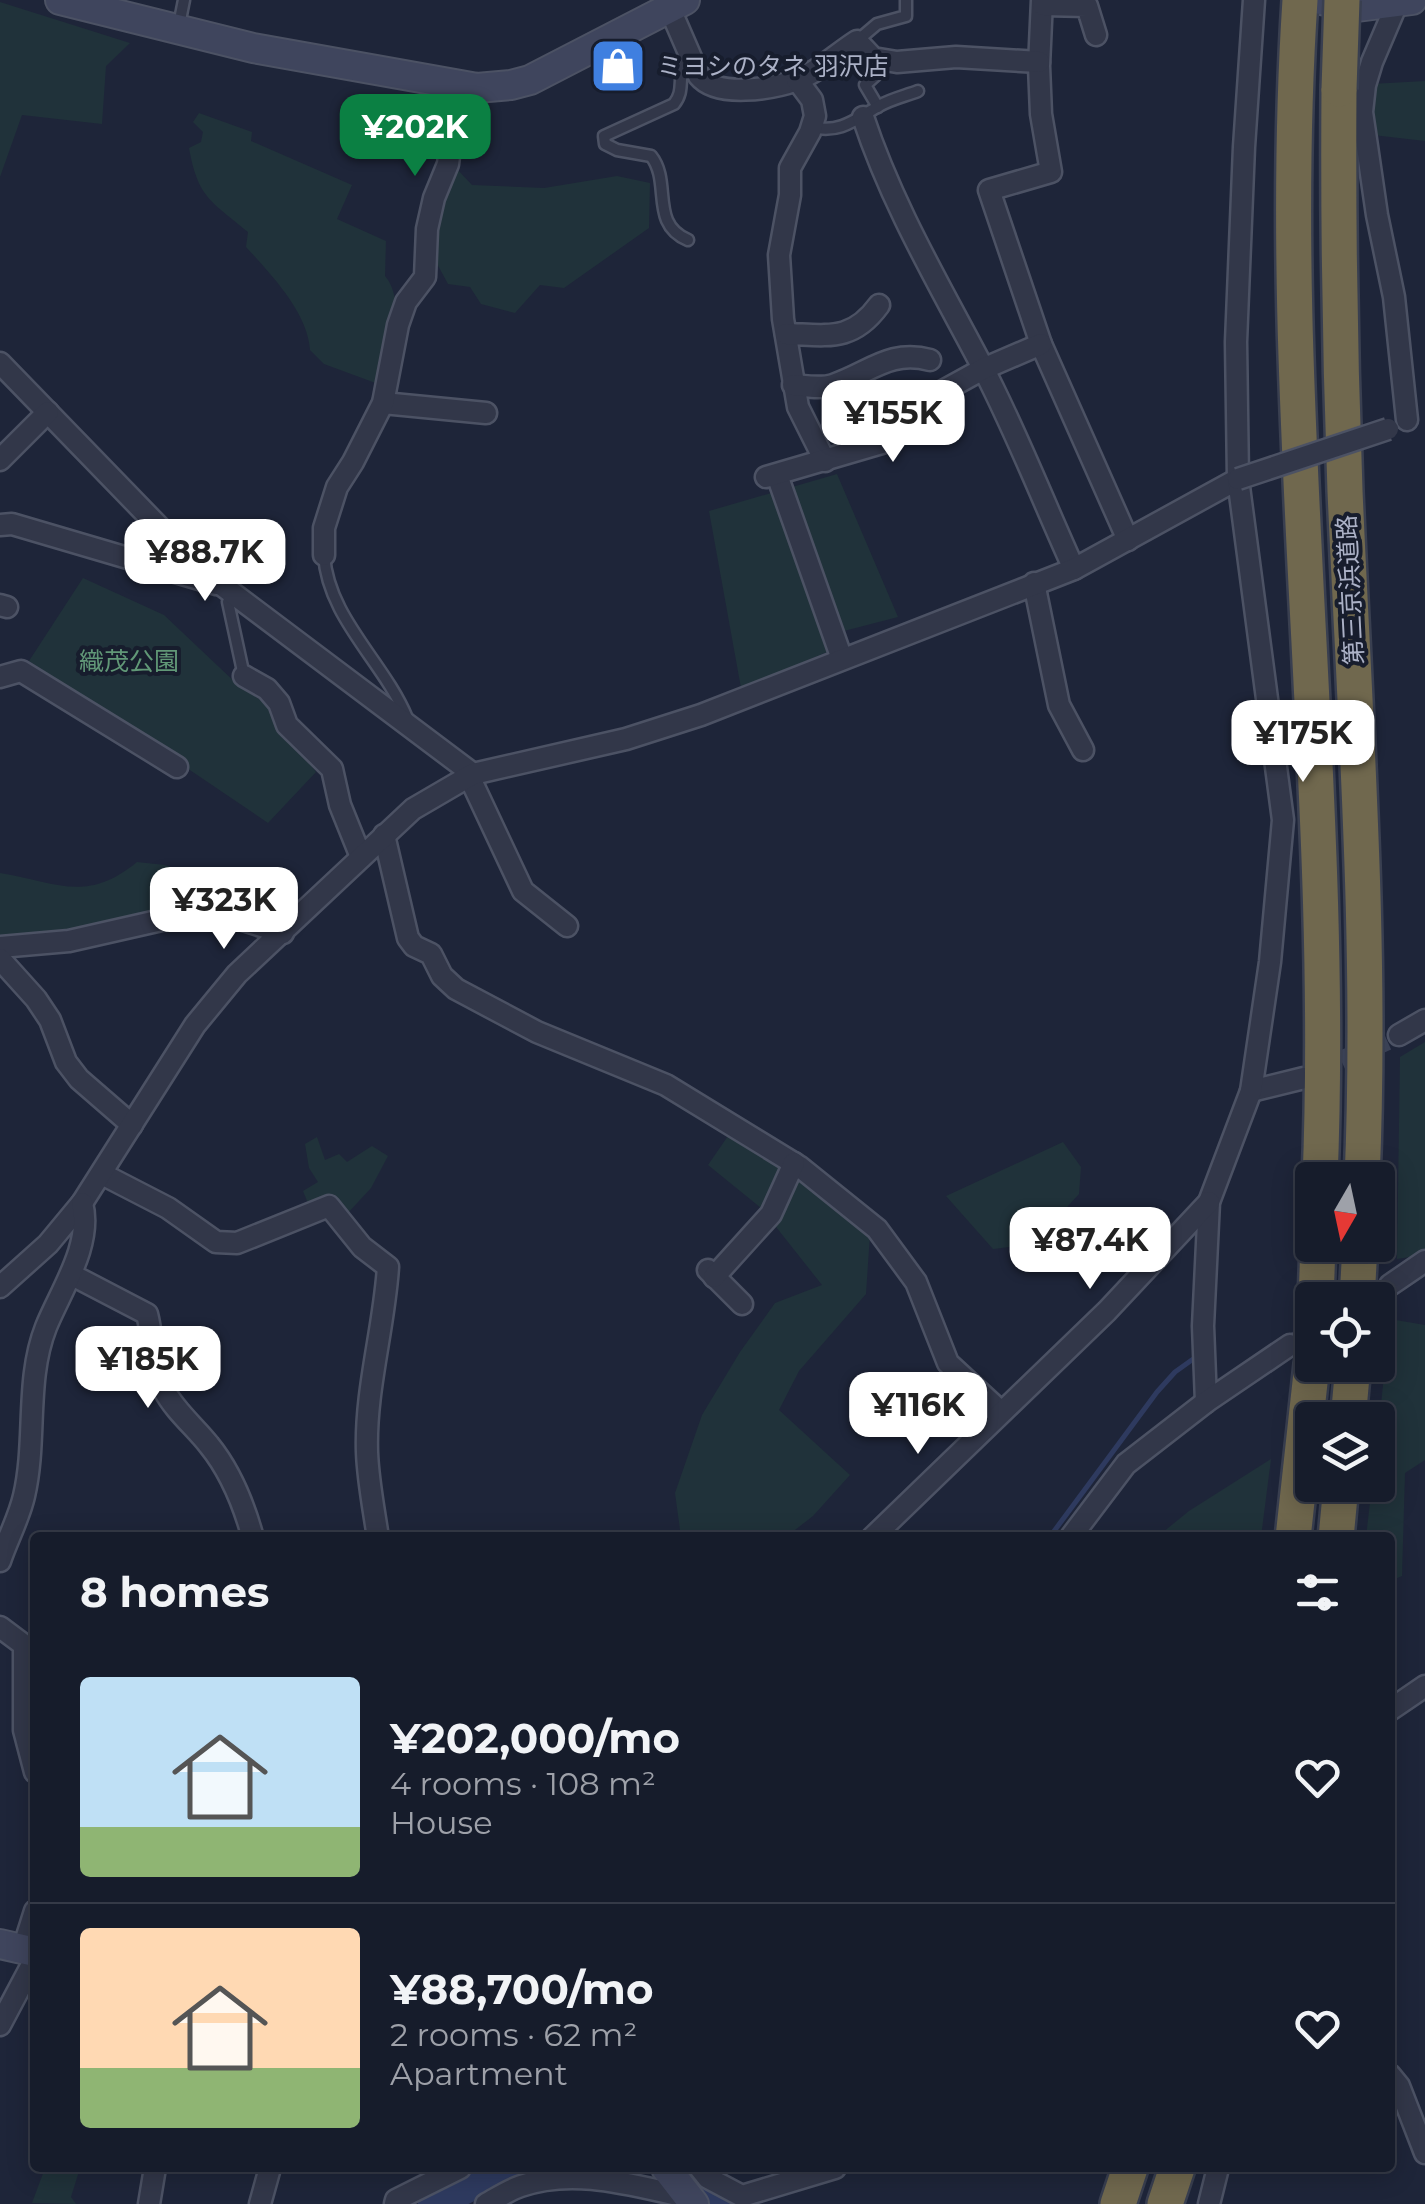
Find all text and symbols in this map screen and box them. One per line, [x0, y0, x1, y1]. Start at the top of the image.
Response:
shop icon: ミヨシのタネ 羽沢店 [588, 36, 648, 96]
place label: ミヨシのタネ 羽沢店 [657, 51, 889, 81]
pin: ¥202K [345, 94, 485, 179]
text: ¥202K [362, 107, 468, 146]
pin: ¥155K [823, 380, 963, 465]
text: ¥155K [844, 393, 942, 432]
street label: 第三京浜道路 [1331, 514, 1369, 666]
pin: ¥88.7K [124, 519, 286, 604]
text: ¥88.7K [146, 532, 264, 571]
park label: 織茂公園 [79, 646, 179, 676]
pin: ¥175K [1233, 700, 1373, 785]
text: ¥175K [1253, 713, 1353, 752]
pin: ¥323K [154, 867, 294, 952]
text: ¥323K [172, 880, 276, 919]
north arrow [1295, 1162, 1395, 1262]
map controls [1295, 1162, 1395, 1502]
pin: ¥87.4K [1009, 1207, 1171, 1292]
text: ¥87.4K [1032, 1220, 1148, 1259]
button: locate [1295, 1282, 1395, 1382]
pin: ¥185K [78, 1326, 218, 1411]
text: ¥185K [98, 1339, 198, 1378]
pin: ¥116K [848, 1372, 988, 1457]
text: ¥116K [871, 1385, 965, 1424]
button: layers [1295, 1402, 1395, 1502]
icon: filters [1290, 1565, 1345, 1620]
text: 8 homes [80, 1566, 269, 1618]
text: ¥202,000/mo [390, 1712, 680, 1764]
icon: home [160, 1717, 280, 1837]
icon: heart [1290, 1750, 1345, 1805]
text: 4 rooms · 108 m² [390, 1764, 656, 1803]
text: House [390, 1803, 493, 1842]
text: ¥88,700/mo [390, 1963, 654, 2015]
icon: home [160, 1968, 280, 2088]
icon: heart [1290, 2001, 1345, 2056]
text: 2 rooms · 62 m² [390, 2015, 637, 2054]
text: Apartment [390, 2054, 568, 2093]

